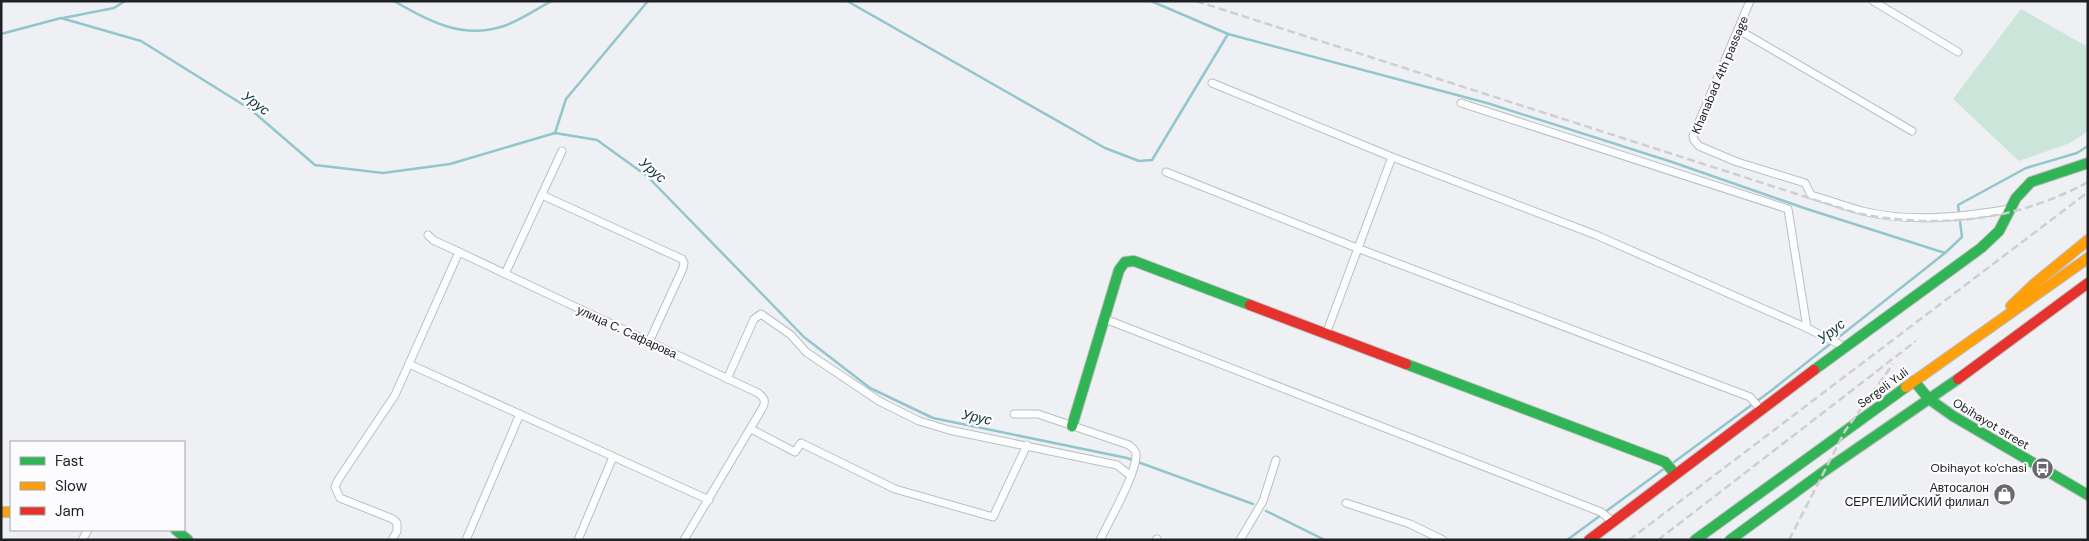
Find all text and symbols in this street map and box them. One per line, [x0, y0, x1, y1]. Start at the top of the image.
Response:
street label: Khanabad 4th passage [1688, 13, 1752, 136]
water label: Урус [238, 86, 273, 119]
water label: Урус [635, 153, 670, 187]
street label: улица С. Сафарова [574, 302, 680, 362]
water label: Урус [1813, 315, 1848, 348]
street label: Sergeli Yuli [1854, 364, 1912, 412]
street label: Obihayot street [1950, 395, 2032, 453]
water label: Урус [959, 405, 994, 429]
legend [10, 441, 185, 531]
text: Fast [55, 451, 84, 471]
bus stop icon: Obihayot ko'chasi [2031, 456, 2055, 480]
place label: Obihayot ko'chasi [1930, 460, 2027, 476]
text: Slow [55, 476, 88, 496]
place label: Автосалон СЕРГЕЛИЙСКИЙ филиал [1845, 480, 1989, 510]
shop icon: Автосалон СЕРГЕЛИЙСКИЙ филиал [1993, 483, 2017, 507]
text: Jam [55, 501, 84, 521]

